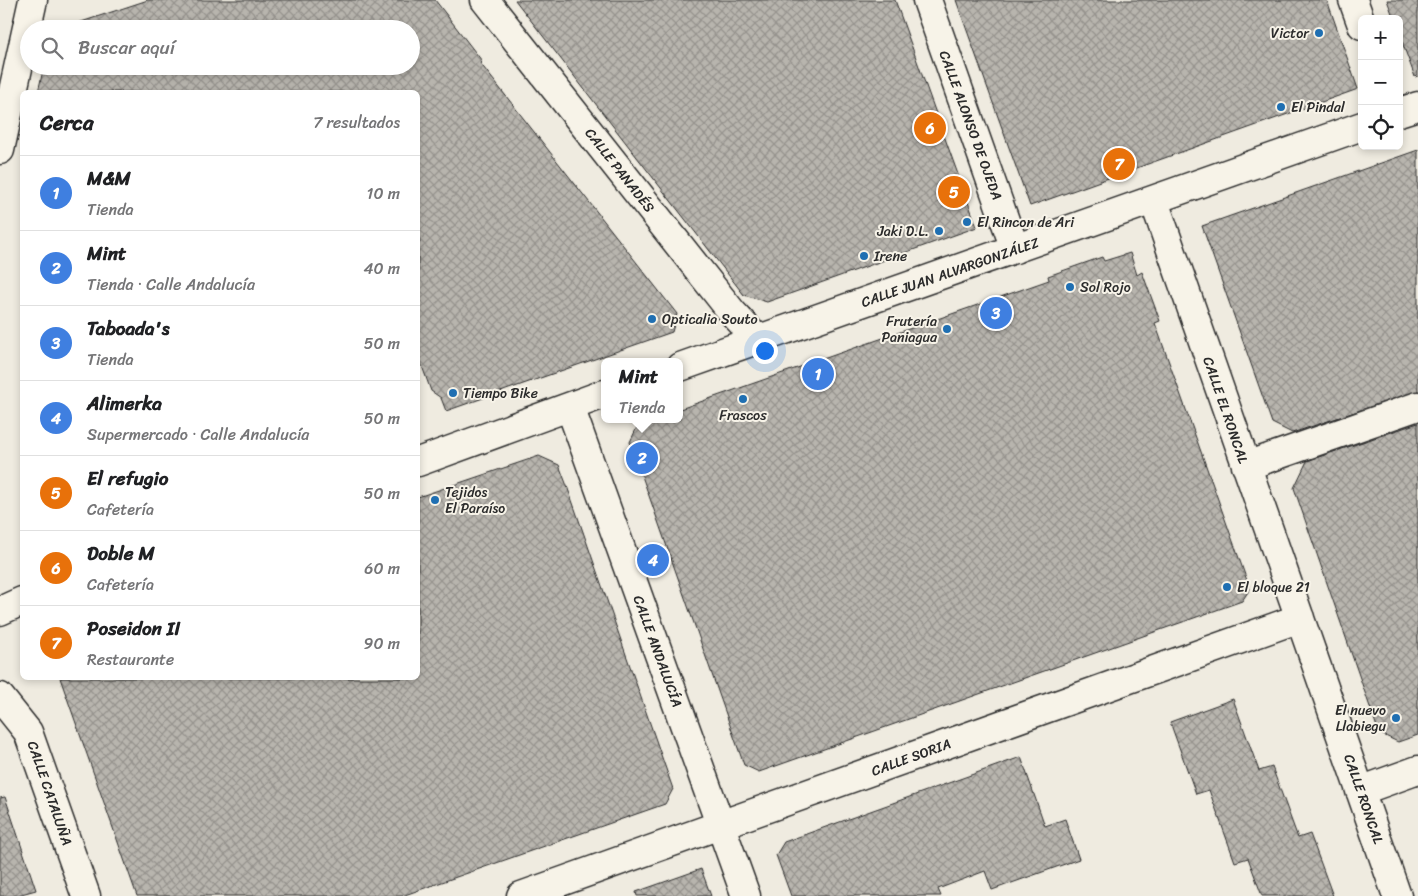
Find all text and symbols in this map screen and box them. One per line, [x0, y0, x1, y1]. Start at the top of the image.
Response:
map controls [1358, 15, 1403, 150]
button: + [1358, 15, 1403, 60]
search box [20, 20, 420, 75]
place label: Victor [1271, 21, 1310, 46]
marker: Victor [1313, 27, 1325, 39]
text: Buscar aquí [78, 31, 175, 64]
icon: search [38, 34, 66, 62]
street label: CALLE ALONSO DE OJEDA [932, 47, 1009, 203]
button: − [1358, 60, 1403, 105]
place label: El Pindal [1291, 95, 1346, 120]
marker: El Pindal [1275, 101, 1287, 113]
text: Cerca [40, 104, 94, 142]
button: locate [1358, 105, 1403, 150]
text: 7 resultados [313, 108, 400, 137]
pin: 6 [914, 109, 946, 147]
street label: CALLE PANADÉS [578, 122, 661, 219]
pin: 7 [1103, 145, 1135, 183]
text: M&M [87, 162, 131, 195]
pin: 5 [938, 173, 970, 211]
text: 1 [53, 179, 59, 208]
text: 10 m [367, 179, 400, 208]
text: Tienda [87, 195, 134, 224]
place label: El Rincon de Ari [977, 210, 1075, 235]
marker: El Rincon de Ari [961, 216, 973, 228]
place label: Jaki D.L. [876, 219, 929, 244]
marker: Jaki D.L. [933, 225, 945, 237]
street label: CALLE JUAN ALVARGONZÁLEZ [858, 230, 1043, 315]
text: Mint [87, 237, 126, 270]
place label: Irene [873, 244, 907, 269]
marker: Irene [858, 250, 870, 262]
text: 2 [51, 254, 61, 283]
text: 40 m [363, 254, 400, 283]
text: Tienda · Calle Andalucía [87, 270, 255, 299]
place label: Sol Rojo [1080, 275, 1131, 300]
marker: Sol Rojo [1064, 281, 1076, 293]
pin: 3 [980, 294, 1012, 332]
place label: Opticalia Souto [662, 307, 758, 332]
place label: Frutería Paniagua [881, 309, 938, 350]
text: Taboada's [87, 312, 169, 345]
marker: Opticalia Souto [646, 313, 658, 325]
marker: Frutería Paniagua [941, 323, 953, 335]
text: 3 [52, 329, 60, 358]
text: 50 m [364, 329, 400, 358]
your location [752, 338, 778, 364]
text: Tienda [87, 345, 134, 374]
street label: CALLE EL RONCAL [1195, 353, 1256, 468]
pin: 1 [802, 355, 834, 393]
popup [601, 358, 683, 423]
text: Mint [619, 360, 658, 393]
place label: Tiempo Bike [463, 381, 538, 406]
text: Alimerka [87, 387, 162, 420]
marker: Tiempo Bike [447, 387, 459, 399]
text: Tienda [619, 393, 665, 422]
marker: Frascos [737, 393, 749, 405]
place label: Frascos [719, 403, 767, 428]
text: 4 [51, 404, 61, 433]
text: 50 m [364, 404, 400, 433]
text: Supermercado · Calle Andalucía [87, 420, 309, 449]
pin: 2 [626, 439, 658, 477]
text: El refugio [87, 462, 168, 495]
text: 5 [51, 479, 61, 508]
text: 50 m [364, 479, 400, 508]
place label: Tejidos El Paraíso [445, 480, 505, 521]
marker: Tejidos El Paraíso [429, 494, 441, 506]
text: Cafetería [87, 495, 154, 524]
text: Doble M [87, 537, 155, 570]
pin: 4 [637, 541, 669, 579]
text: 6 [51, 554, 61, 583]
text: 60 m [364, 554, 400, 583]
text: Cafetería [87, 570, 154, 599]
place label: El bloque 21 [1237, 575, 1310, 600]
marker: El bloque 21 [1221, 581, 1233, 593]
street label: CALLE ANDALUCÍA [626, 592, 689, 711]
text: Poseidon II [87, 612, 180, 645]
text: 7 [51, 629, 61, 658]
text: 90 m [364, 629, 400, 658]
text: Restaurante [87, 645, 174, 674]
place label: El nuevo Llabiegu [1335, 698, 1386, 739]
marker: El nuevo Llabiegu [1390, 712, 1402, 724]
street label: CALLE SORIA [868, 731, 955, 783]
street label: CALLE CATALUÑA [20, 737, 79, 849]
street label: CALLE RONCAL [1336, 751, 1391, 848]

